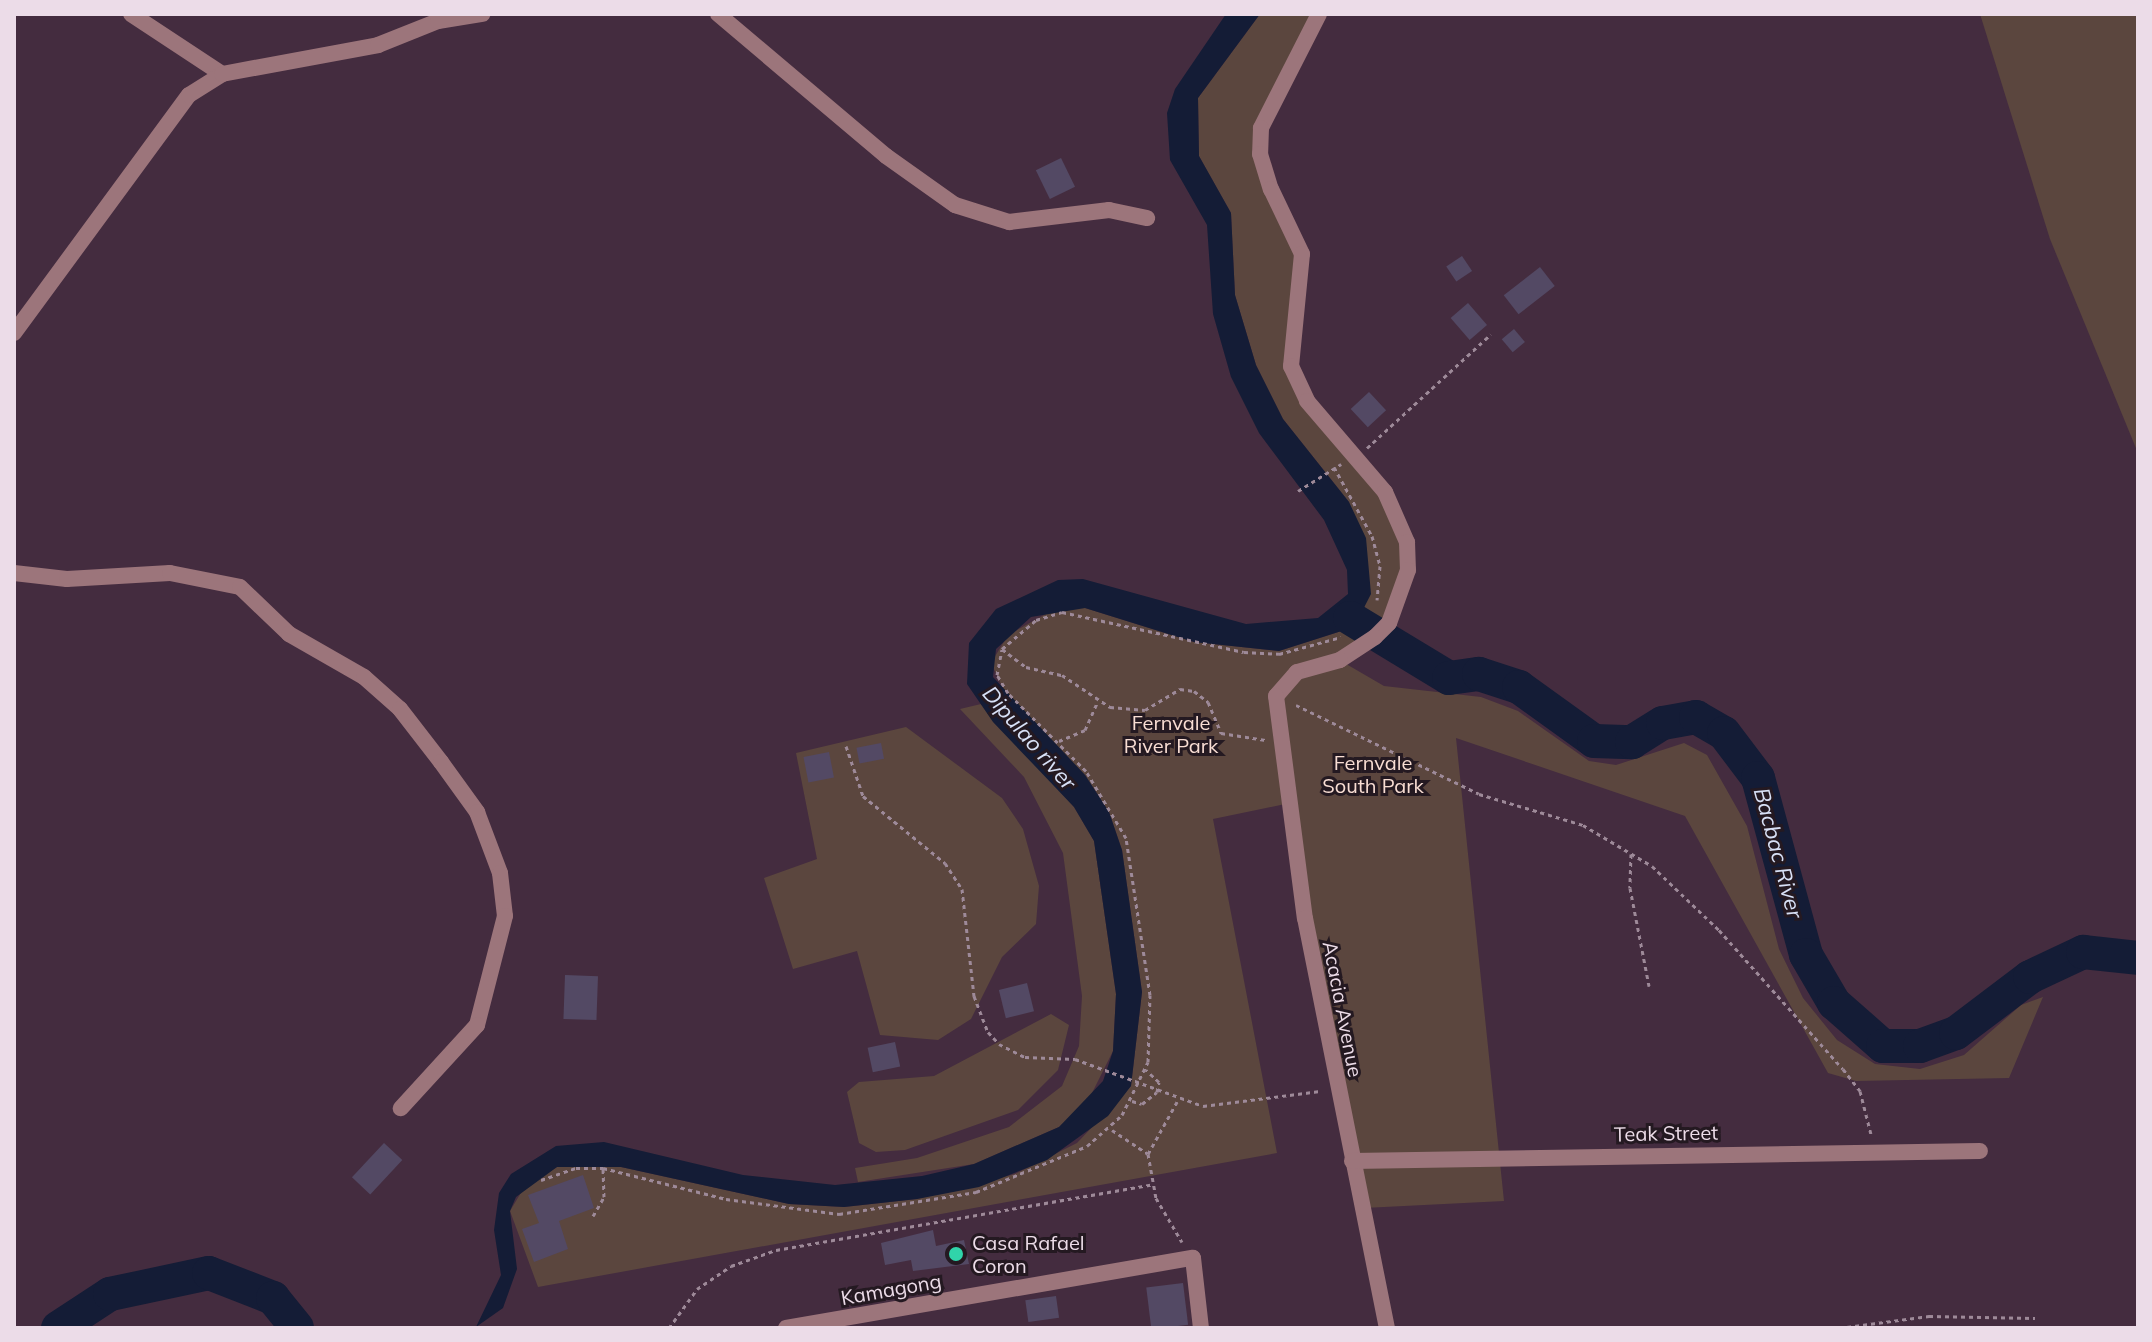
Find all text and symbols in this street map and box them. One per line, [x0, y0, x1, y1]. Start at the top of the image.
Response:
water label: Dipulao river [977, 681, 1081, 795]
park label: Fernvale River Park [1124, 710, 1218, 757]
park label: Fernvale South Park [1322, 750, 1424, 797]
water label: Bacbac River [1748, 785, 1808, 921]
street label: Acacia Avenue [1318, 939, 1368, 1079]
street label: Teak Street [1614, 1120, 1718, 1146]
place label: Casa Rafael Coron [972, 1230, 1085, 1277]
marker: Casa Rafael Coron [947, 1245, 965, 1263]
street label: Kamagong [839, 1268, 943, 1310]

